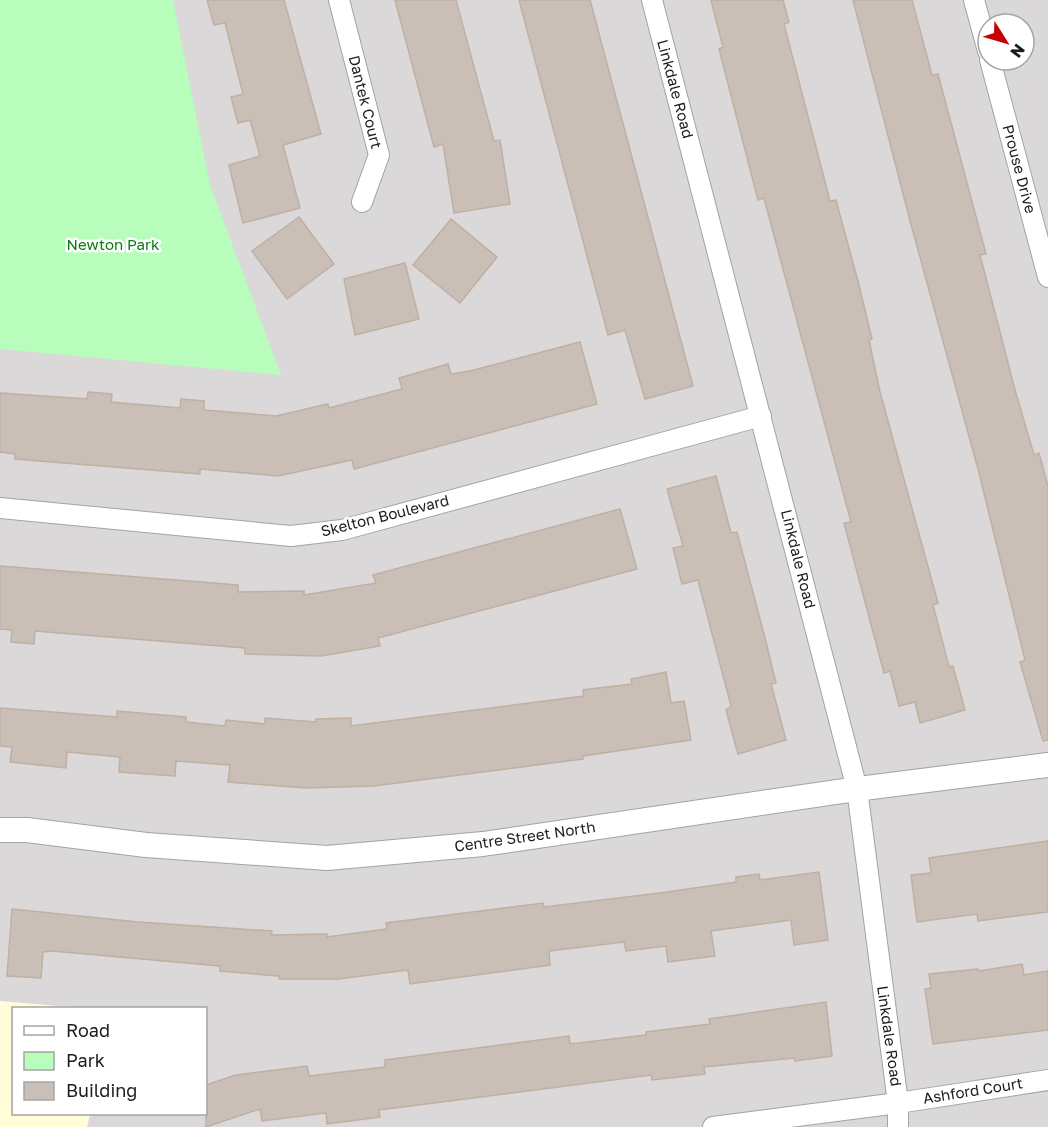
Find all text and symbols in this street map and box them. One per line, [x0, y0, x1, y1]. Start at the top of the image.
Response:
north arrow [976, 12, 1036, 72]
street label: Linkdale Road [654, 37, 698, 140]
text: N [1006, 40, 1030, 62]
street label: Dantek Court [346, 53, 386, 150]
street label: Prouse Drive [999, 122, 1041, 215]
park label: Newton Park [67, 235, 160, 253]
street label: Skelton Boulevard [319, 490, 451, 540]
street label: Linkdale Road [778, 507, 820, 610]
street label: Centre Street North [453, 817, 596, 855]
street label: Linkdale Road [874, 984, 906, 1087]
legend [12, 1007, 207, 1115]
text: Road [66, 1019, 110, 1041]
text: Park [66, 1049, 105, 1071]
street label: Ashford Court [922, 1073, 1024, 1107]
text: Building [66, 1079, 137, 1101]

